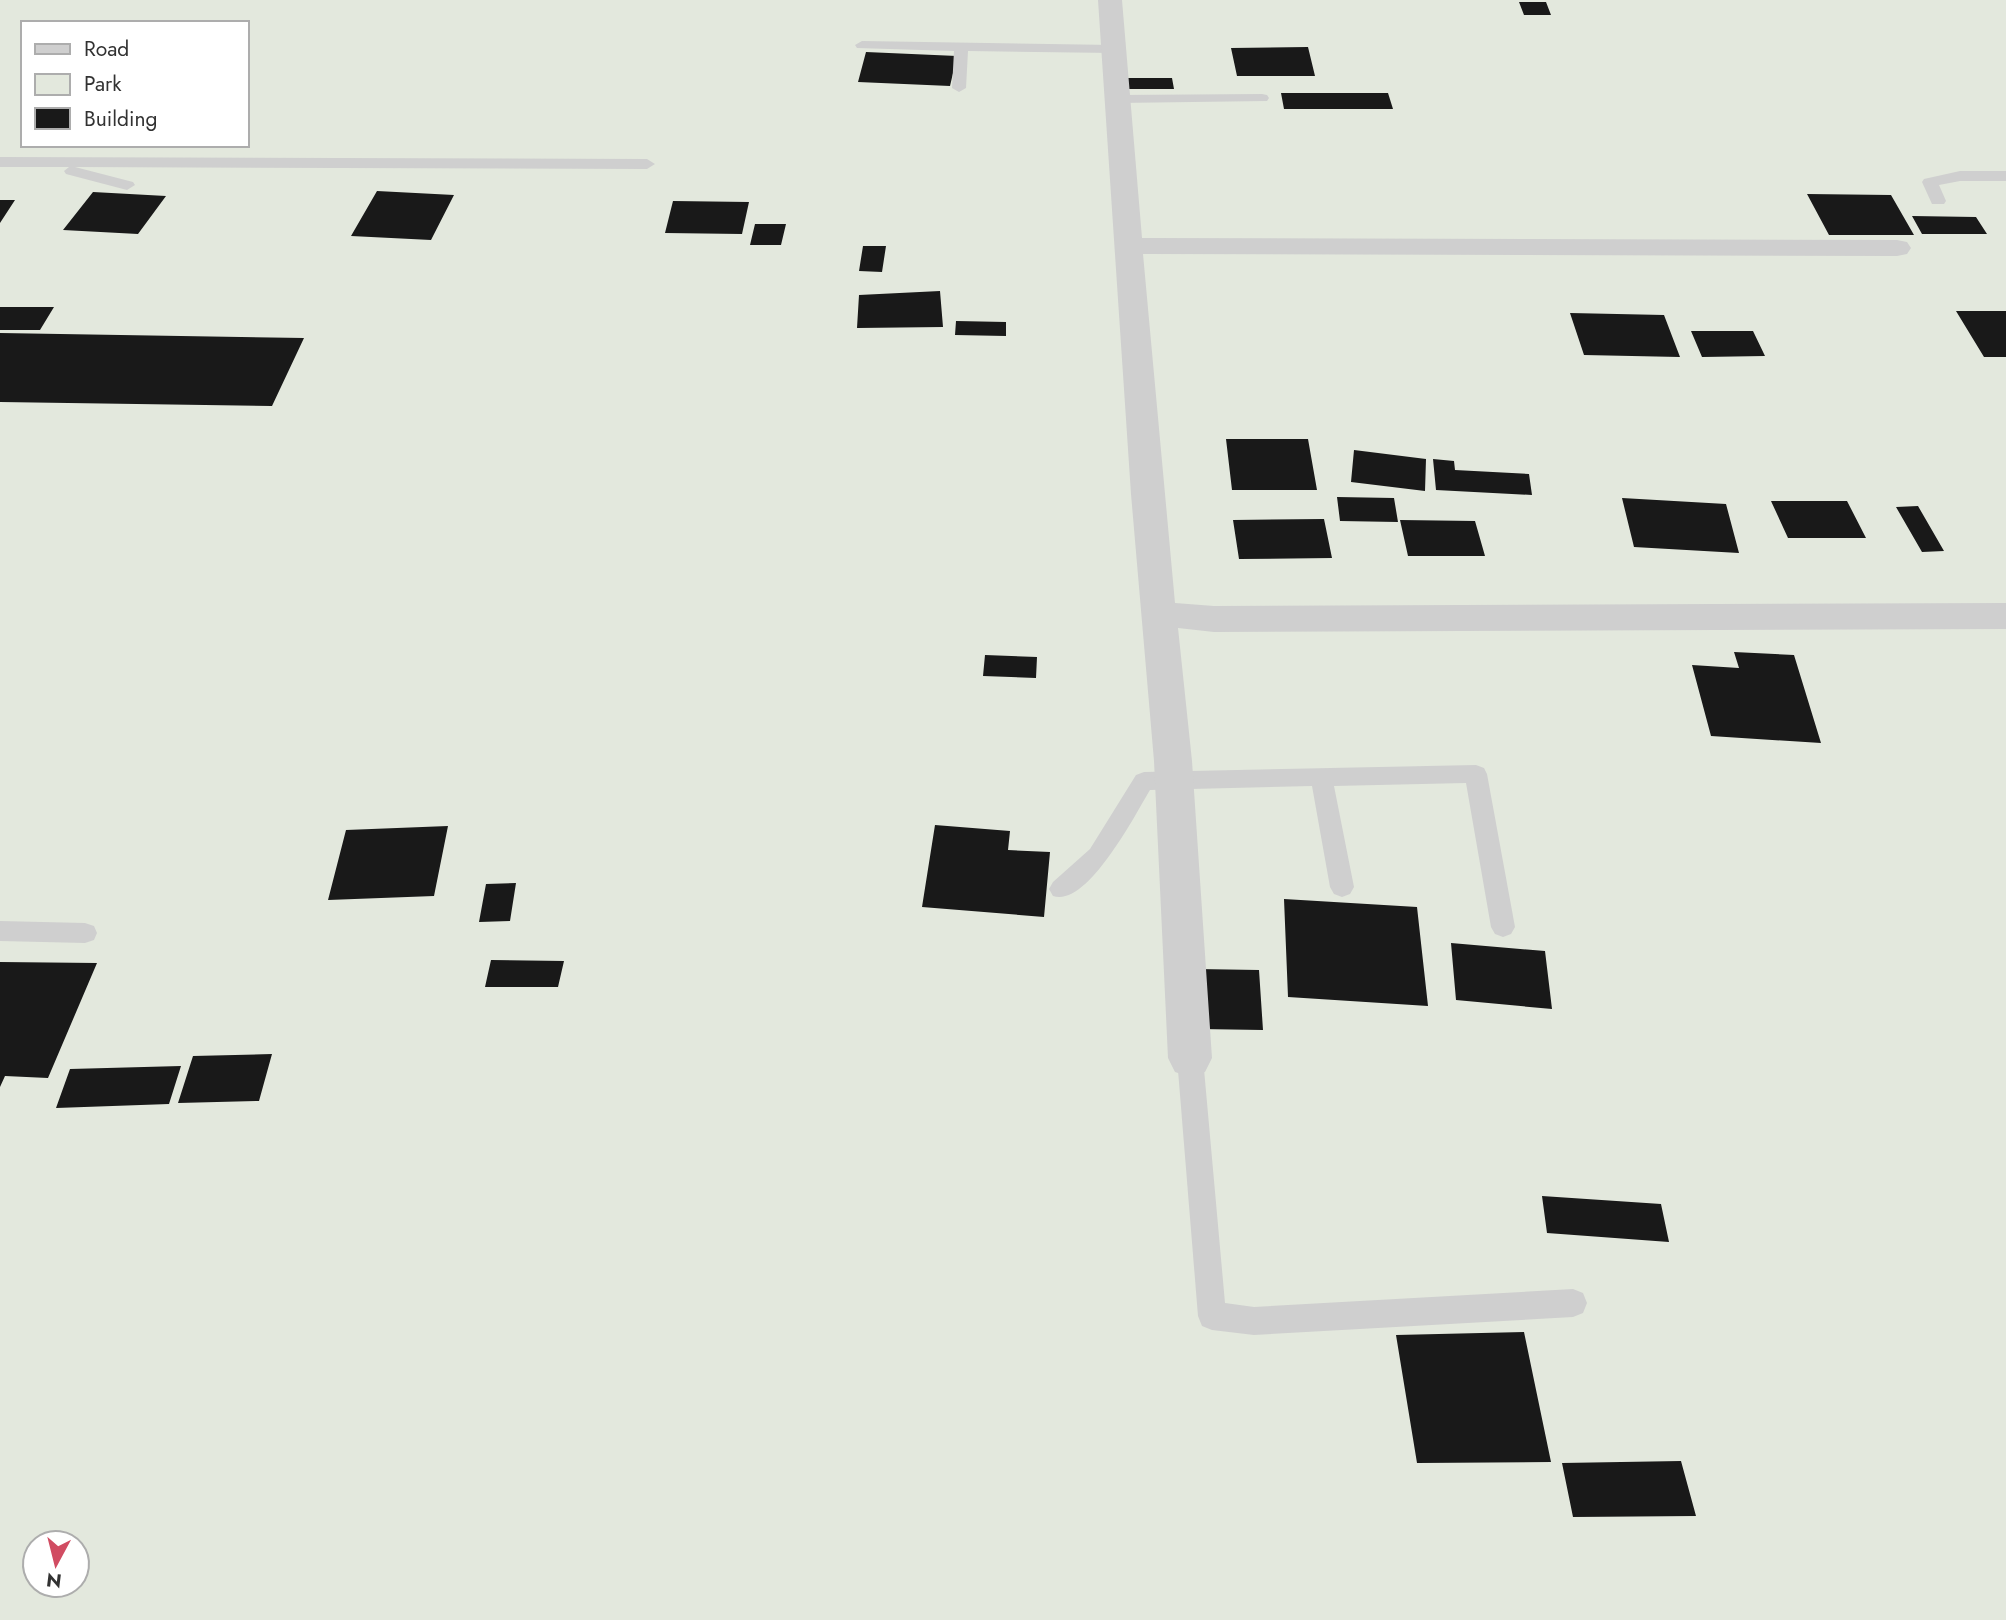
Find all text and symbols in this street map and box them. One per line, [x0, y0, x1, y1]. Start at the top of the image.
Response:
legend [21, 21, 248, 147]
text: Road [84, 34, 129, 64]
text: Park [84, 69, 122, 99]
text: Building [84, 104, 157, 134]
north arrow [21, 1529, 91, 1599]
text: N [45, 1566, 63, 1595]

